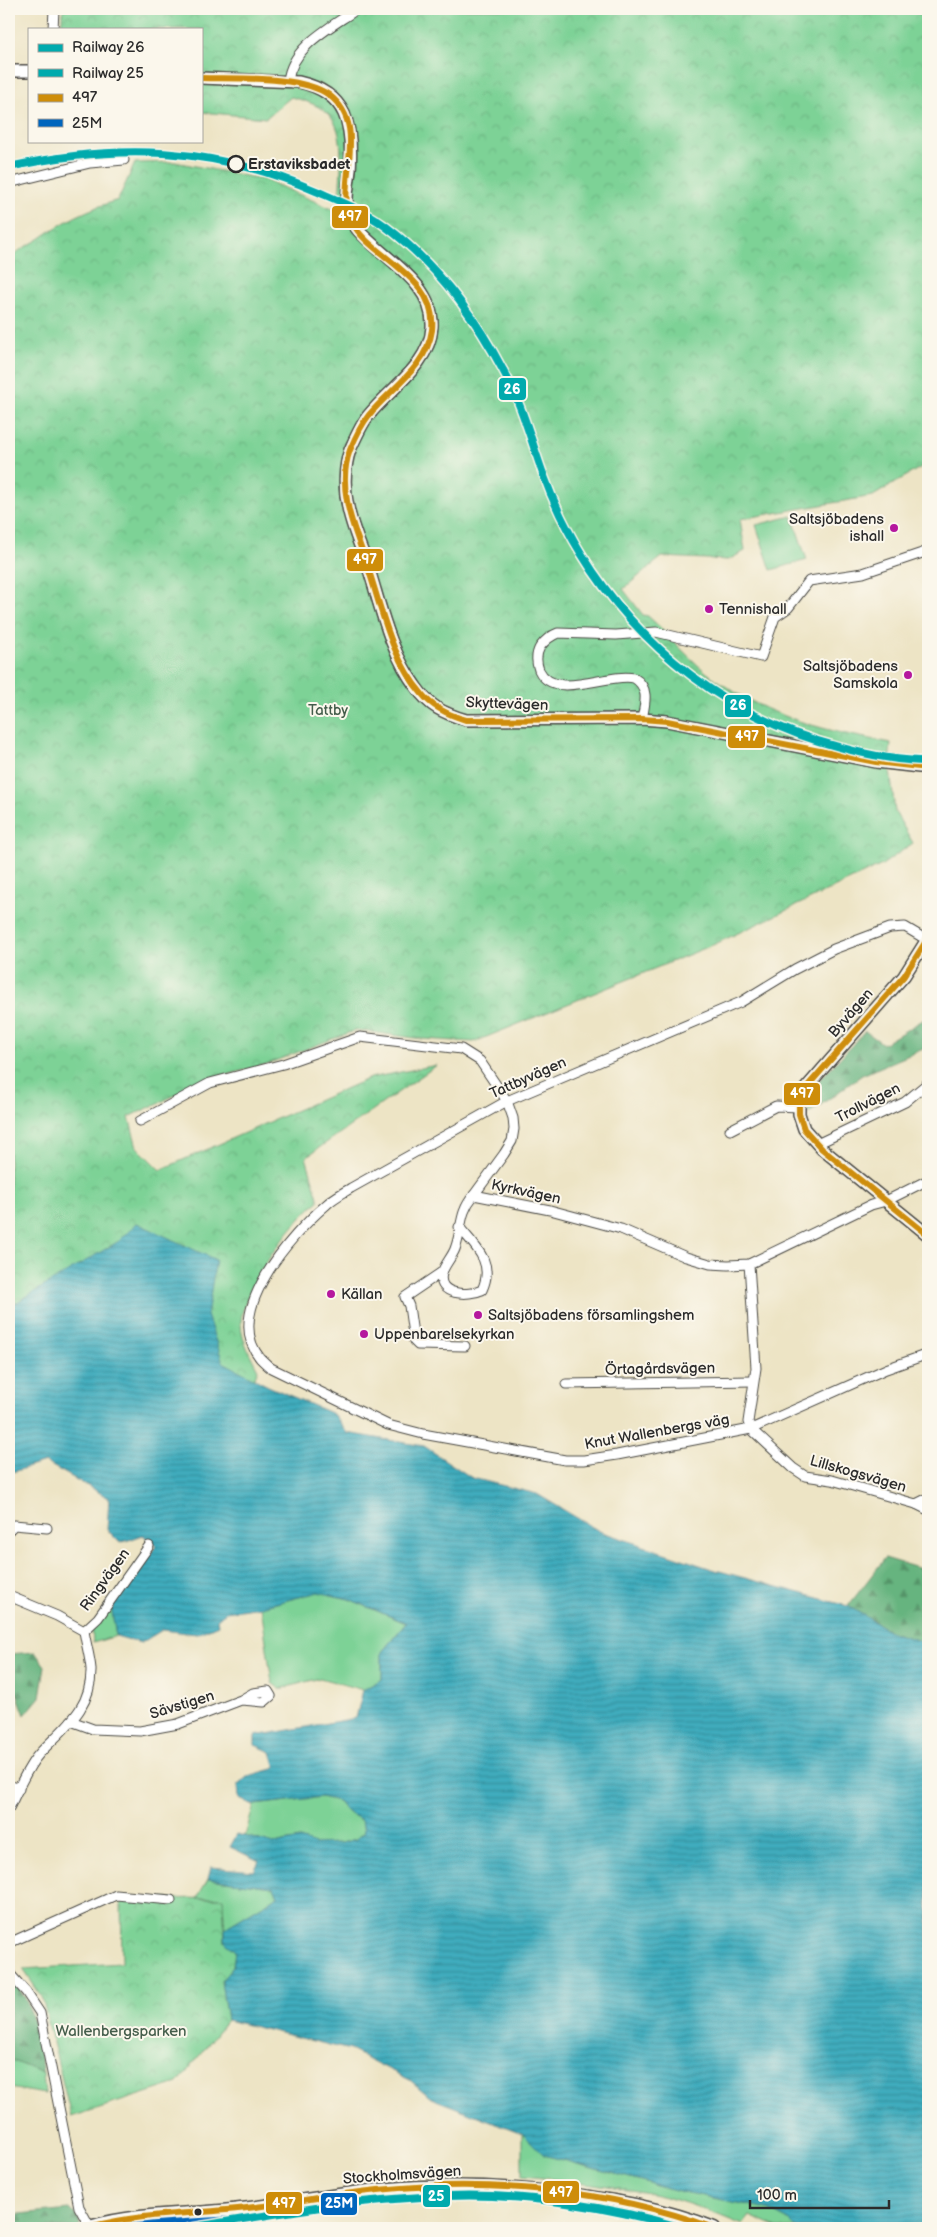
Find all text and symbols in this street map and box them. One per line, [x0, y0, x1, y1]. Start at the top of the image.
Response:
legend [28, 28, 202, 142]
text: Railway 26 [72, 38, 144, 57]
text: Railway 25 [72, 64, 144, 83]
text: 497 [72, 88, 98, 107]
text: 25M [72, 114, 102, 133]
marker: Erstaviksbadet [227, 155, 245, 173]
place label: Erstaviksbadet [248, 155, 350, 174]
line badge: 497 [331, 205, 369, 229]
text: 497 [338, 208, 362, 225]
line badge: 26 [498, 377, 527, 401]
text: 26 [504, 381, 520, 398]
place label: Saltsjöbadens ishall [789, 510, 885, 546]
marker: Saltsjöbadens ishall [888, 522, 900, 534]
line badge: 497 [346, 548, 384, 572]
text: 497 [353, 551, 377, 568]
place label: Tennishall [719, 600, 787, 619]
marker: Tennishall [703, 603, 715, 615]
place label: Saltsjöbadens Samskola [803, 657, 899, 693]
marker: Saltsjöbadens Samskola [902, 669, 914, 681]
street label: Skyttevägen [465, 693, 549, 715]
line badge: 26 [724, 694, 752, 718]
text: 26 [730, 697, 746, 714]
park label: Tattby [308, 701, 348, 720]
line badge: 497 [727, 725, 766, 749]
text: 497 [735, 728, 759, 745]
street label: Byvägen [825, 985, 877, 1041]
street label: Tattbyvägen [487, 1053, 569, 1103]
street label: Trollvägen [832, 1079, 904, 1127]
line badge: 497 [783, 1082, 821, 1106]
text: 497 [790, 1085, 814, 1102]
street label: Kyrkvägen [490, 1175, 562, 1209]
place label: Källan [341, 1285, 383, 1304]
marker: Källan [325, 1288, 337, 1300]
place label: Saltsjöbadens församlingshem [488, 1306, 694, 1325]
marker: Saltsjöbadens församlingshem [472, 1309, 484, 1321]
place label: Uppenbarelsekyrkan [374, 1325, 514, 1344]
marker: Uppenbarelsekyrkan [358, 1328, 370, 1340]
street label: Örtagårdsvägen [605, 1359, 715, 1379]
street label: Knut Wallenbergs väg [583, 1410, 731, 1454]
street label: Lillskogsvägen [808, 1451, 908, 1497]
street label: Ringvägen [76, 1545, 134, 1615]
street label: Sävstigen [147, 1686, 217, 1724]
park label: Wallenbergsparken [56, 2022, 186, 2041]
street label: Stockholmsvägen [342, 2161, 462, 2189]
scale bar [750, 2177, 888, 2209]
line badge: 497 [542, 2180, 580, 2204]
line badge: 25 [422, 2184, 451, 2208]
text: 497 [549, 2184, 573, 2201]
text: 100 m [757, 2186, 797, 2205]
text: 25 [428, 2188, 444, 2205]
line badge: 497 [265, 2191, 303, 2215]
line badge: 25M [320, 2192, 358, 2216]
text: 497 [272, 2195, 296, 2212]
text: 25M [325, 2195, 353, 2212]
unlabelled marker [193, 2207, 203, 2217]

